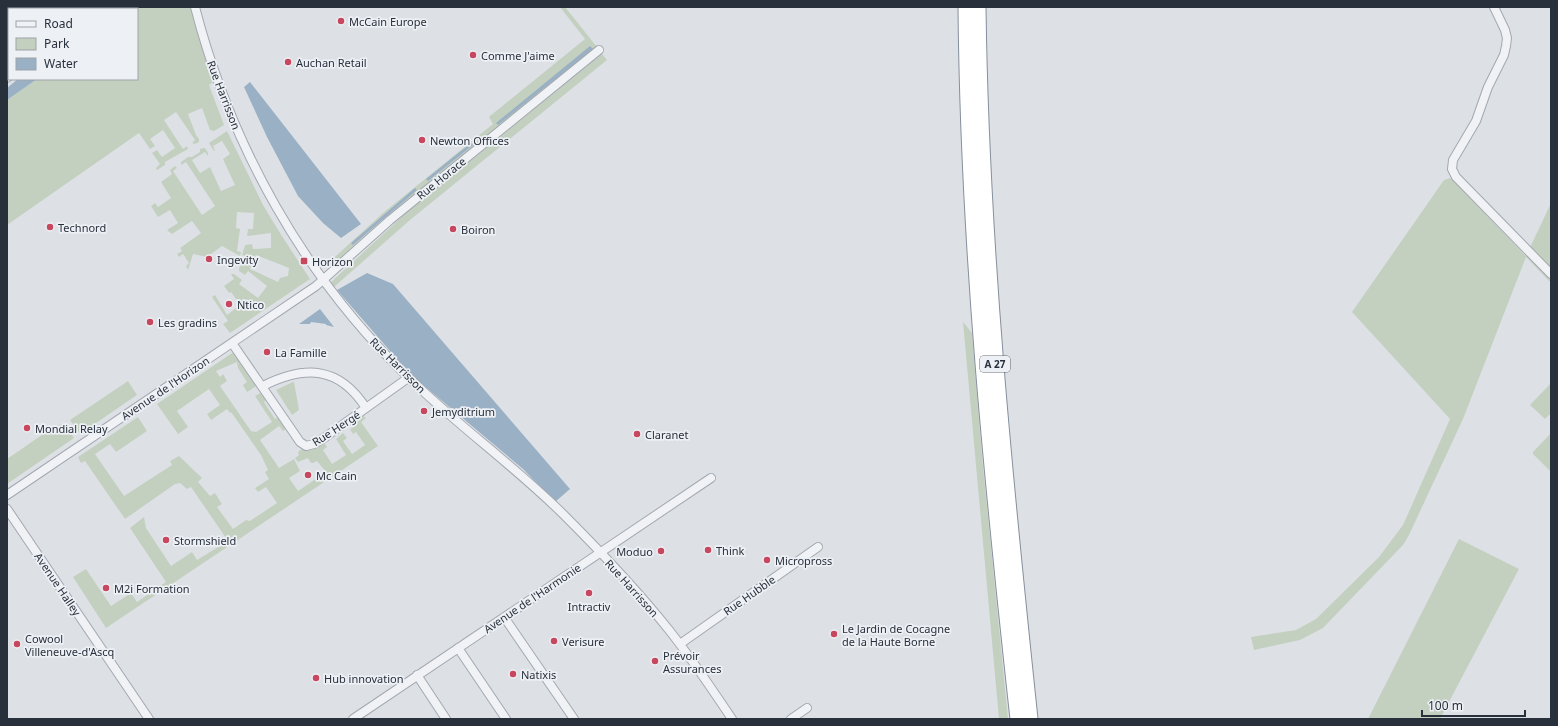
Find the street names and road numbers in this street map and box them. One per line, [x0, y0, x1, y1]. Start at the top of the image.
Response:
street label: Rue Harrisson [204, 58, 244, 132]
street label: Rue Horace [413, 153, 469, 203]
street label: Rue Harrisson [367, 334, 429, 396]
street label: Avenue de l'Horizon [118, 353, 212, 423]
road number: A 27 [980, 356, 1010, 372]
street label: Rue Hergé [309, 407, 363, 449]
street label: Avenue Halley [31, 550, 85, 619]
street label: Rue Harrisson [602, 556, 662, 620]
street label: Avenue de l'Harmonie [480, 560, 584, 636]
street label: Rue Hubble [720, 572, 778, 618]

